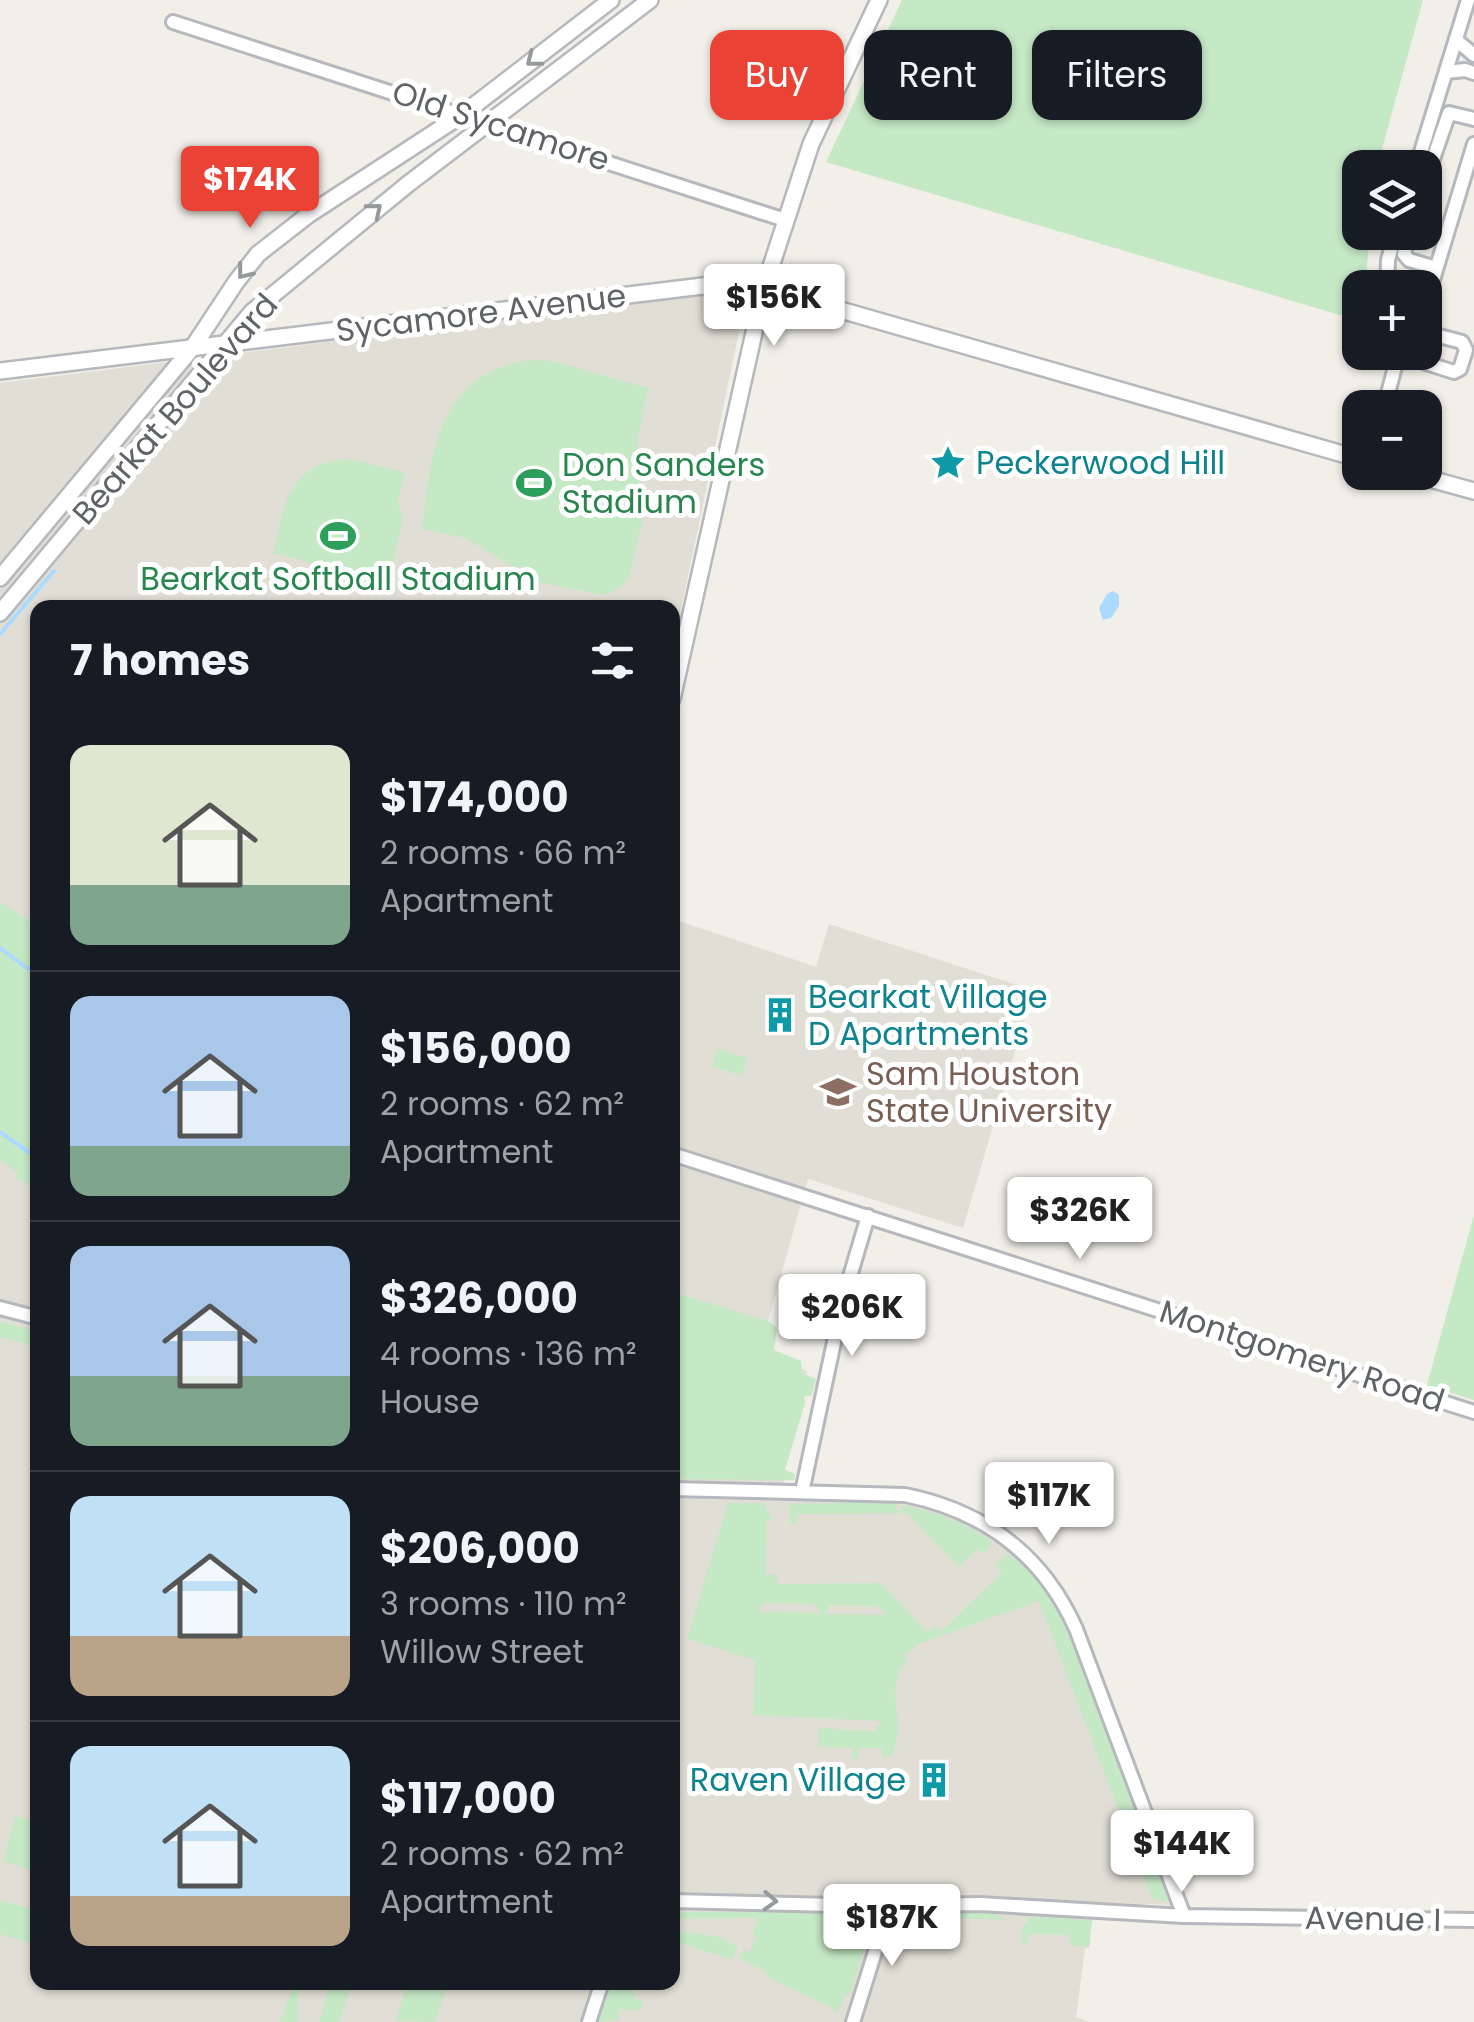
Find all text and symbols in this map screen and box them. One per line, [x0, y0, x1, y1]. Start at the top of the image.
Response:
chip: Buy [710, 30, 844, 120]
chip: Rent [864, 30, 1012, 120]
chip: Filters [1032, 30, 1202, 120]
one-way arrow [527, 48, 545, 65]
street label: Old Sycamore [387, 69, 616, 182]
pin: $174K [180, 146, 320, 231]
map controls [1342, 150, 1442, 490]
button: layers [1342, 150, 1442, 250]
text: $174K [203, 156, 297, 201]
one-way arrow [364, 204, 382, 222]
one-way arrow [238, 260, 256, 278]
pin: $156K [704, 264, 844, 349]
button: + [1342, 270, 1442, 370]
street label: Sycamore Avenue [333, 272, 628, 353]
text: $156K [726, 274, 822, 319]
street label: Bearkat Boulevard [62, 283, 288, 534]
button: − [1342, 390, 1442, 490]
place label: Peckerwood Hill [976, 440, 1225, 485]
place label: Don Sanders Stadium [562, 442, 765, 524]
place icon: Peckerwood Hill [929, 444, 967, 482]
sports icon: Don Sanders Stadium [515, 464, 553, 502]
sports icon: Bearkat Softball Stadium [319, 517, 357, 555]
place label: Bearkat Softball Stadium [140, 556, 536, 601]
text: 7 homes [70, 631, 250, 690]
icon: filters [585, 633, 640, 688]
text: $174,000 [380, 768, 569, 827]
icon: home [150, 785, 270, 905]
text: 2 rooms · 66 m² [380, 830, 626, 875]
text: Apartment [380, 878, 553, 923]
place label: Bearkat Village D Apartments [808, 974, 1048, 1056]
building icon: Bearkat Village D Apartments [761, 996, 799, 1034]
text: $156,000 [380, 1019, 572, 1078]
icon: home [150, 1036, 270, 1156]
place label: Sam Houston State University [866, 1051, 1112, 1133]
school or university icon: Sam Houston State University [819, 1073, 857, 1111]
text: 2 rooms · 62 m² [380, 1081, 624, 1126]
text: Apartment [380, 1129, 553, 1174]
pin: $326K [1010, 1177, 1150, 1262]
text: $326K [1029, 1187, 1131, 1232]
text: $326,000 [380, 1269, 578, 1328]
pin: $206K [782, 1274, 922, 1359]
text: $206K [801, 1284, 903, 1329]
icon: home [150, 1286, 270, 1406]
street label: Montgomery Road [1154, 1288, 1450, 1423]
text: 4 rooms · 136 m² [380, 1331, 637, 1376]
text: House [380, 1379, 480, 1424]
pin: $117K [979, 1462, 1119, 1547]
text: $117K [1007, 1472, 1091, 1517]
text: $206,000 [380, 1519, 580, 1578]
icon: home [150, 1536, 270, 1656]
text: 3 rooms · 110 m² [380, 1581, 626, 1626]
text: Willow Street [380, 1629, 584, 1674]
place label: Raven Village [690, 1757, 906, 1802]
building icon: Raven Village [915, 1761, 953, 1799]
text: $117,000 [380, 1769, 556, 1828]
icon: home [150, 1786, 270, 1906]
pin: $144K [1112, 1810, 1252, 1895]
text: $144K [1133, 1820, 1231, 1865]
text: 2 rooms · 62 m² [380, 1831, 624, 1876]
text: Apartment [380, 1879, 553, 1924]
pin: $187K [822, 1884, 962, 1969]
one-way arrow [762, 1891, 778, 1912]
text: $187K [845, 1894, 939, 1939]
street label: Avenue I [1304, 1895, 1442, 1942]

